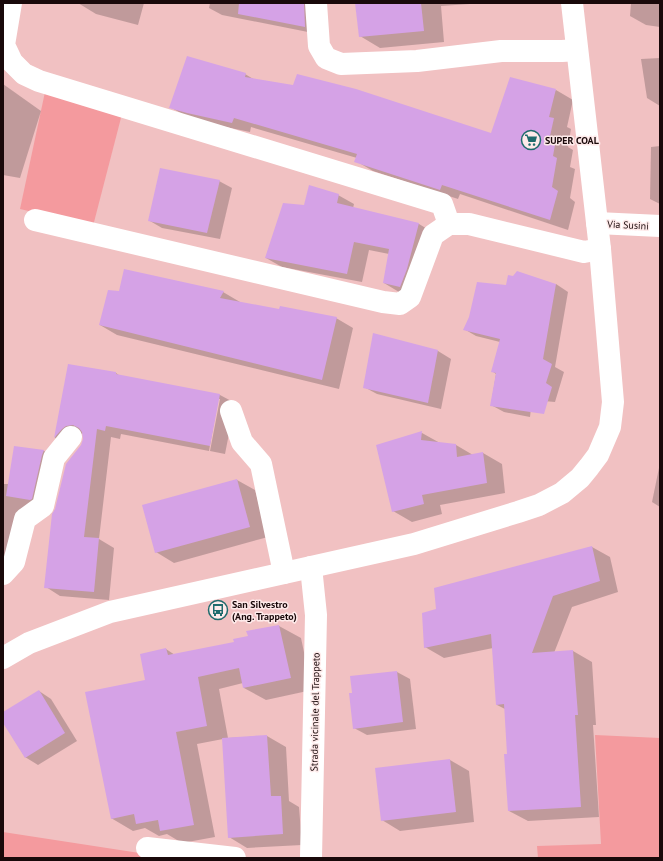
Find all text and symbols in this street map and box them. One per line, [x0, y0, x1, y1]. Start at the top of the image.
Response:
supermarket icon: SUPER COAL [520, 129, 542, 151]
place label: SUPER COAL [545, 134, 600, 147]
street label: Via Susini [606, 217, 649, 233]
place label: San Silvestro (Ang. Trappeto) [232, 598, 297, 623]
bus stop icon: San Silvestro (Ang. Trappeto) [207, 599, 229, 621]
street label: Strada vicinale del Trappeto [307, 652, 323, 772]

